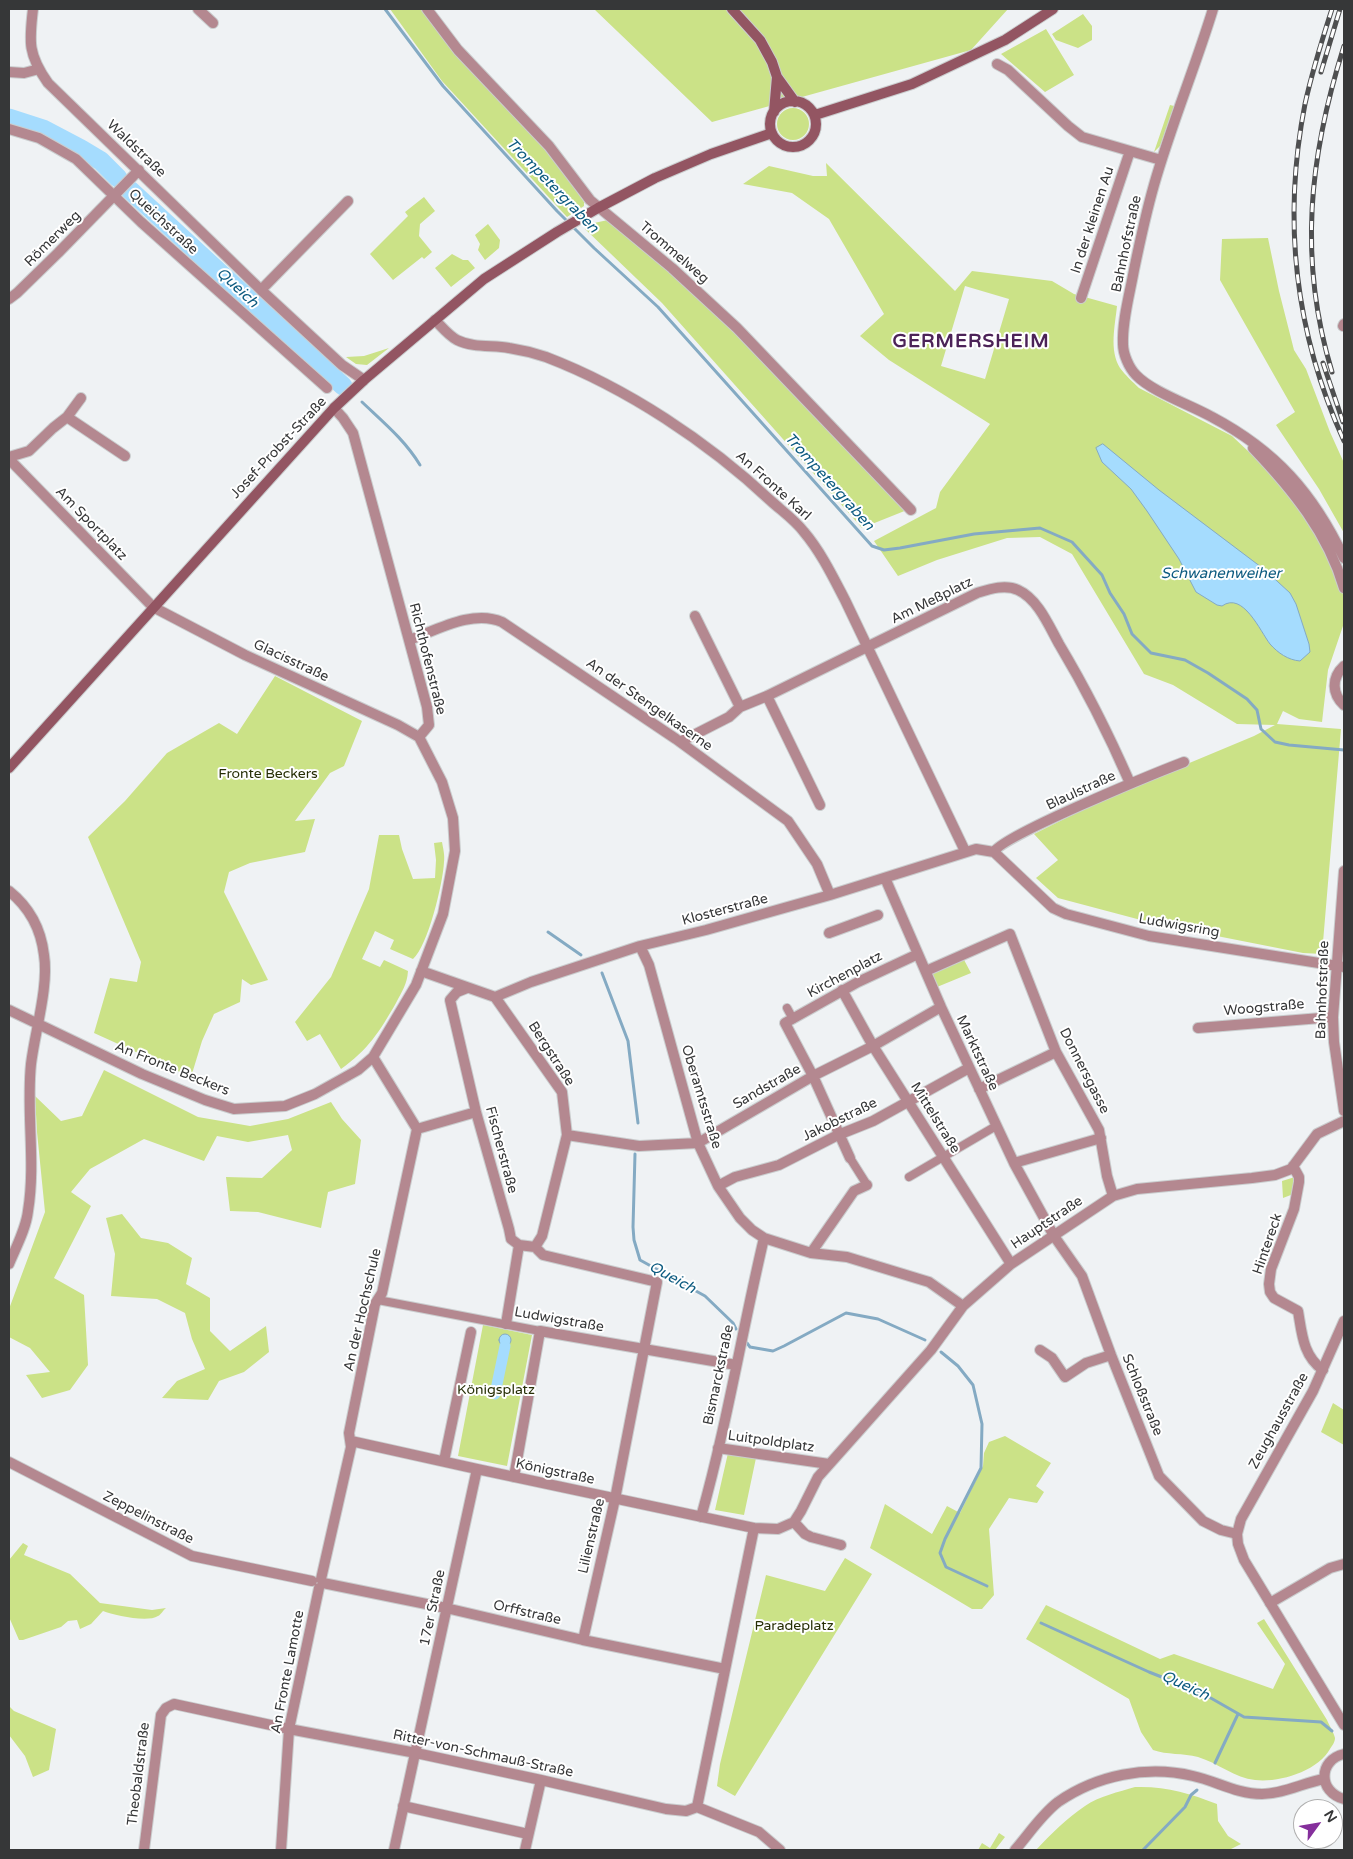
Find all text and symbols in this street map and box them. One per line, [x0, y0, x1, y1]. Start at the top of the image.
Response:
street label: Waldstraße [103, 117, 169, 181]
water label: Trompetergraben [502, 135, 602, 237]
street label: In der kleinen Au [1068, 164, 1118, 276]
street label: Queichstraße [125, 186, 201, 258]
street label: Bahnhofstraße [1109, 194, 1145, 294]
street label: Römerweg [21, 207, 85, 271]
street label: Trommelweg [636, 218, 712, 288]
water label: Queich [212, 264, 262, 312]
district label: GERMERSHEIM [891, 331, 1051, 353]
street label: Josef-Probst-Straße [228, 394, 330, 502]
water label: Trompetergraben [781, 430, 877, 534]
street label: An Fronte Karl [732, 448, 814, 524]
street label: Am Sportplatz [52, 484, 130, 564]
water label: Schwanenweiher [1161, 565, 1281, 583]
street label: Am Meßplatz [888, 574, 976, 628]
street label: Richthofenstraße [405, 601, 449, 717]
street label: Glacisstraße [251, 636, 331, 686]
street label: An der Stengelkaserne [583, 655, 715, 755]
park label: Fronte Beckers [218, 766, 318, 782]
street label: Blaulstraße [1044, 768, 1118, 814]
street label: Klosterstraße [680, 890, 770, 930]
street label: Ludwigsring [1137, 911, 1221, 941]
street label: Bahnhofstraße [1313, 940, 1333, 1040]
street label: Kirchenplatz [805, 948, 885, 1002]
street label: Woogstraße [1223, 996, 1305, 1020]
street label: Marktstraße [952, 1013, 1002, 1093]
street label: Bergstraße [524, 1019, 578, 1089]
street label: Donnersgasse [1055, 1025, 1113, 1117]
street label: An Fronte Beckers [112, 1038, 232, 1100]
street label: Oberamtsstraße [677, 1043, 725, 1151]
street label: Sandstraße [730, 1061, 804, 1113]
street label: Mittelstraße [907, 1079, 963, 1157]
street label: Jakobstraße [800, 1095, 880, 1145]
street label: Fischerstraße [481, 1105, 521, 1195]
street label: Hauptstraße [1008, 1193, 1086, 1253]
street label: Hintereck [1250, 1211, 1286, 1277]
street label: An der Hochschule [341, 1247, 385, 1373]
water label: Queich [646, 1258, 698, 1298]
street label: Ludwigstraße [513, 1304, 605, 1336]
street label: Bismarckstraße [700, 1323, 738, 1427]
street label: Schloßstraße [1118, 1352, 1166, 1438]
street label: Zeughausstraße [1246, 1370, 1312, 1472]
park label: Königsplatz [457, 1382, 535, 1398]
street label: Luitpoldplatz [727, 1428, 815, 1456]
street label: Königstraße [514, 1455, 596, 1489]
street label: Zeppelinstraße [100, 1488, 196, 1548]
street label: Lilienstraße [575, 1497, 609, 1575]
street label: 17er Straße [417, 1568, 449, 1648]
street label: Orffstraße [491, 1597, 563, 1629]
street label: An Fronte Lamotte [268, 1609, 308, 1735]
park label: Paradeplatz [754, 1618, 834, 1634]
water label: Queich [1158, 1667, 1212, 1705]
street label: Theobaldstraße [124, 1721, 154, 1827]
street label: Ritter-von-Schmauß-Straße [391, 1727, 575, 1781]
north arrow [1293, 1799, 1343, 1849]
text: N [1320, 1807, 1340, 1826]

